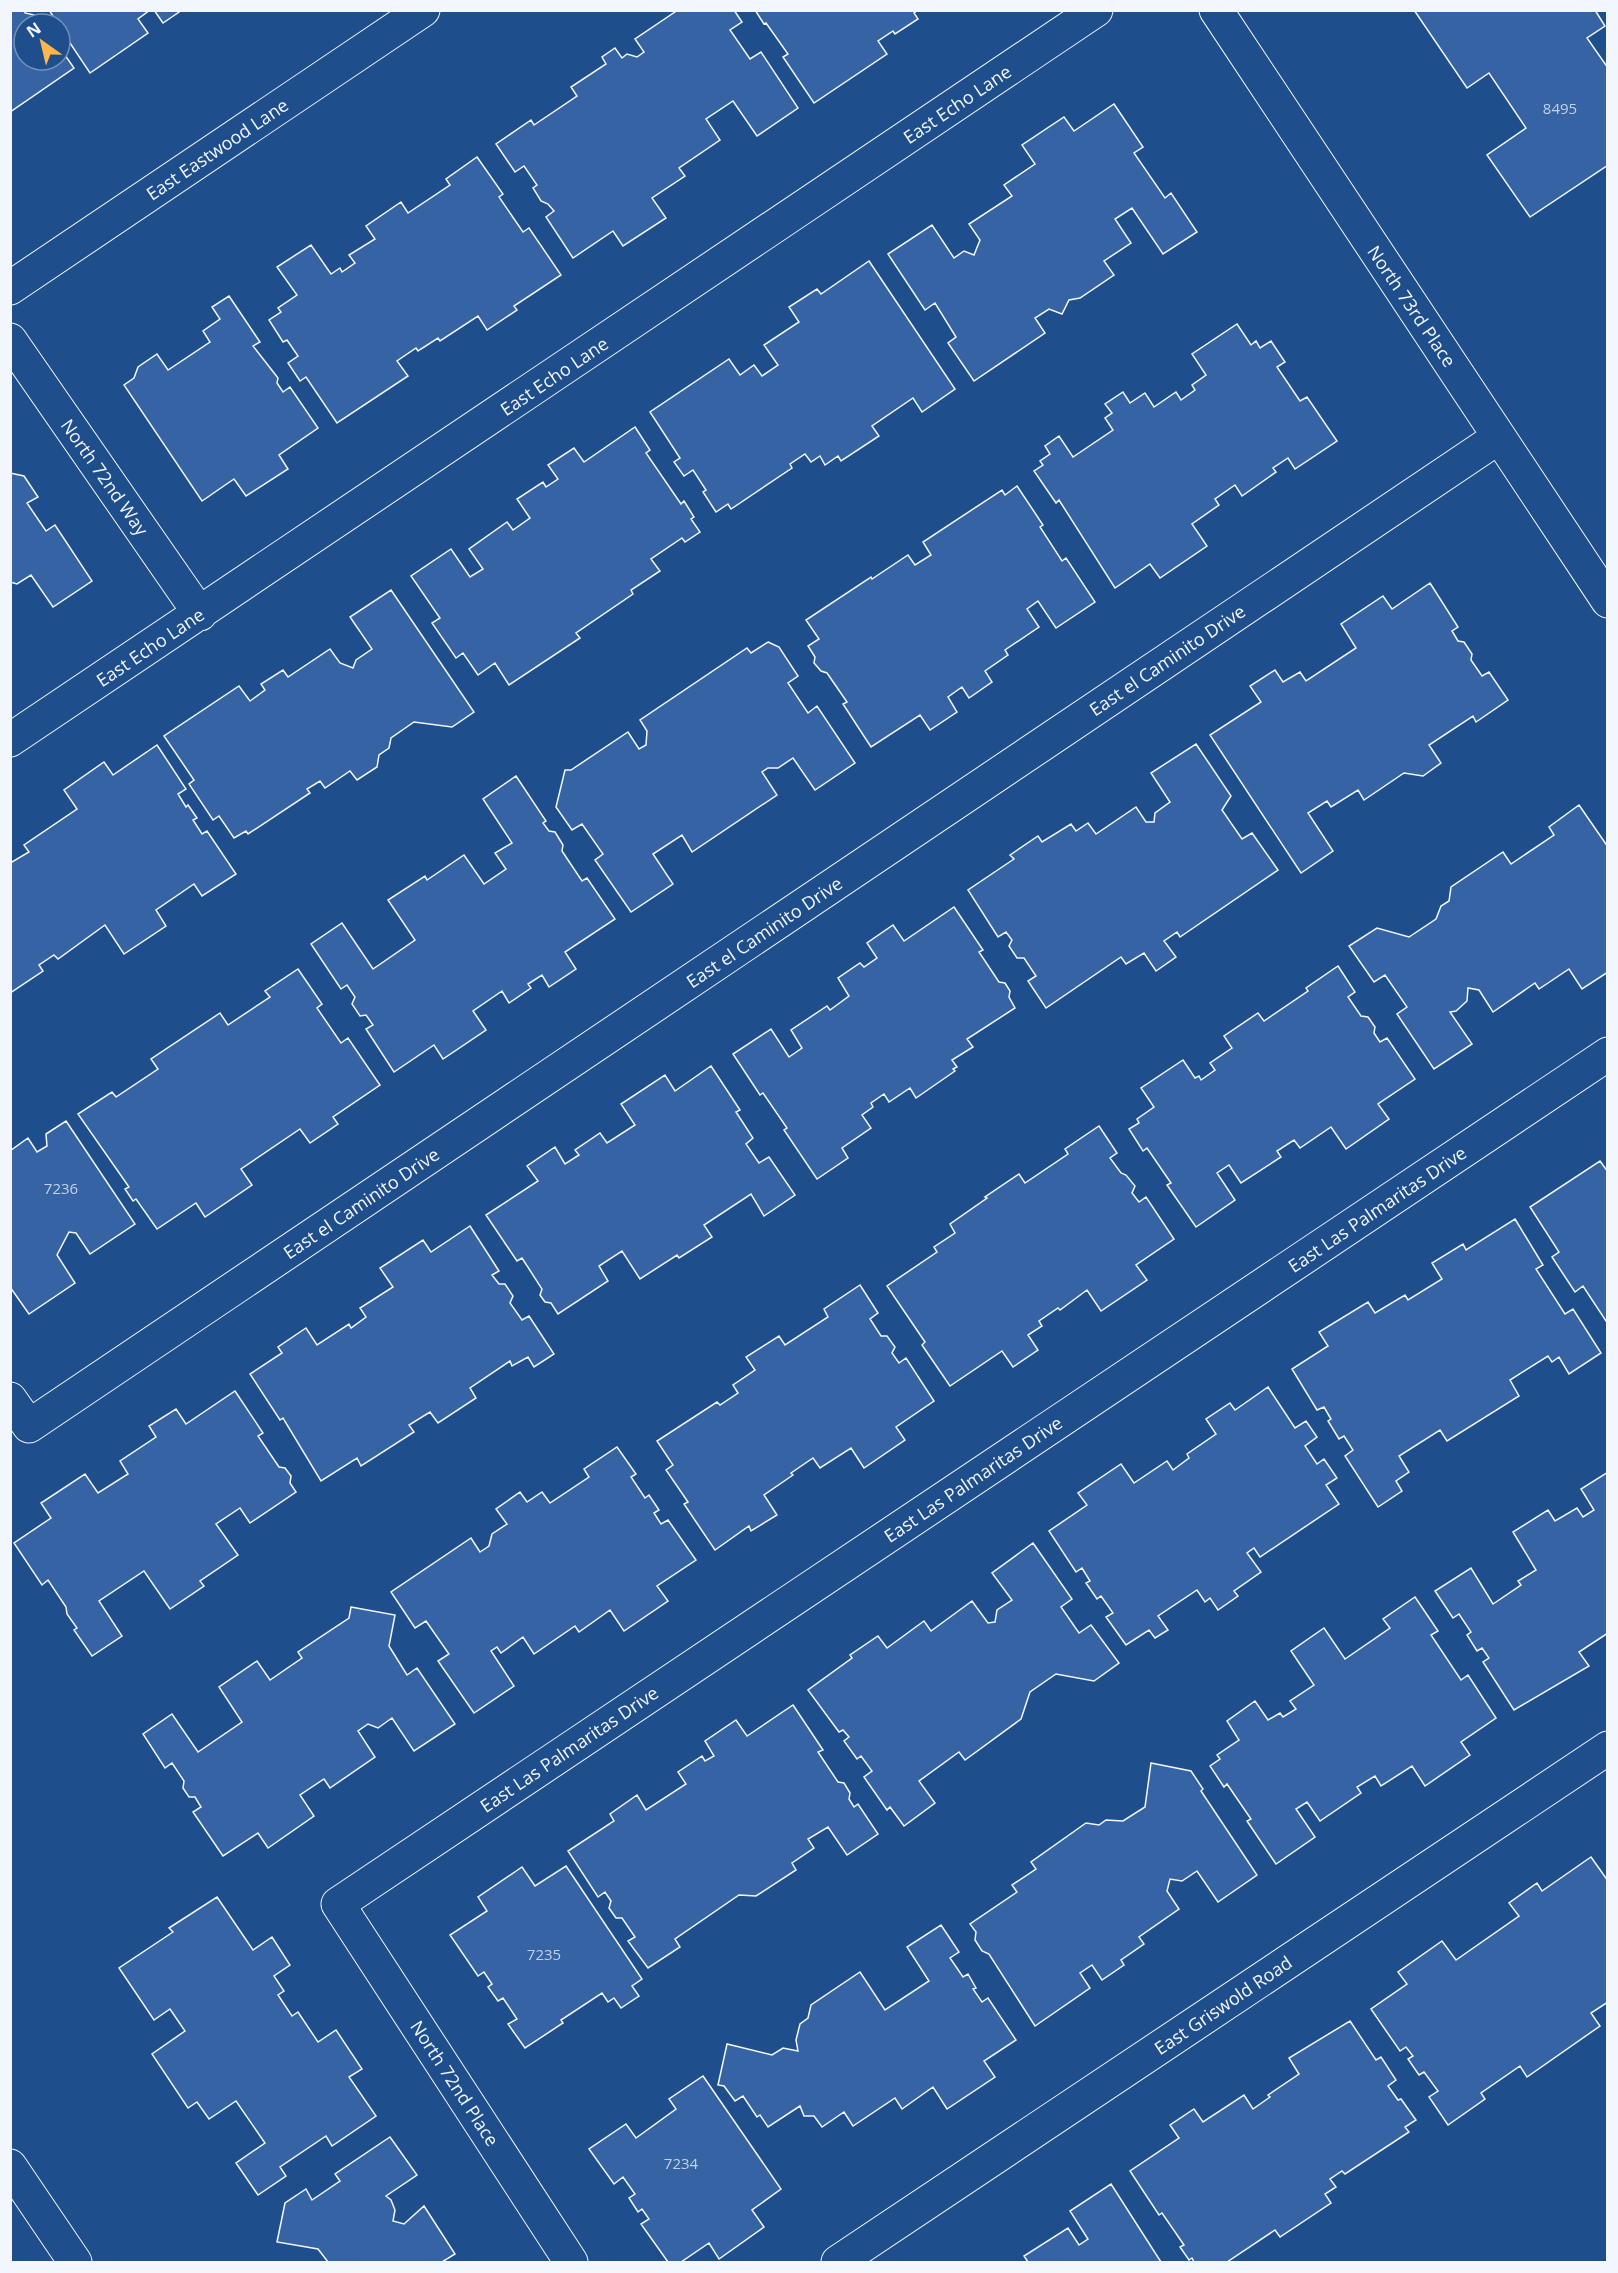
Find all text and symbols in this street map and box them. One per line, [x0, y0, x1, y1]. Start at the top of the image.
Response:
north arrow [12, 12, 72, 72]
text: N [22, 17, 45, 42]
street label: East Echo Lane [898, 59, 1016, 149]
street label: East Eastwood Lane [141, 92, 293, 206]
house number: 8495 [1543, 98, 1577, 118]
street label: North 73rd Place [1362, 241, 1462, 371]
street label: East Echo Lane [495, 331, 613, 421]
street label: North 72nd Way [56, 414, 155, 541]
street label: East el Caminito Drive [1084, 599, 1250, 721]
street label: East Echo Lane [91, 602, 209, 692]
street label: East el Caminito Drive [681, 871, 847, 993]
street label: East Las Palmaritas Drive [1283, 1140, 1471, 1278]
street label: East el Caminito Drive [278, 1142, 444, 1264]
house number: 7236 [44, 1178, 78, 1198]
street label: East Las Palmaritas Drive [879, 1410, 1067, 1548]
street label: East Las Palmaritas Drive [475, 1680, 663, 1818]
house number: 7235 [527, 1944, 561, 1964]
street label: East Griswold Road [1149, 1950, 1297, 2060]
street label: North 72nd Place [405, 2016, 505, 2150]
house number: 7234 [664, 2153, 699, 2173]

